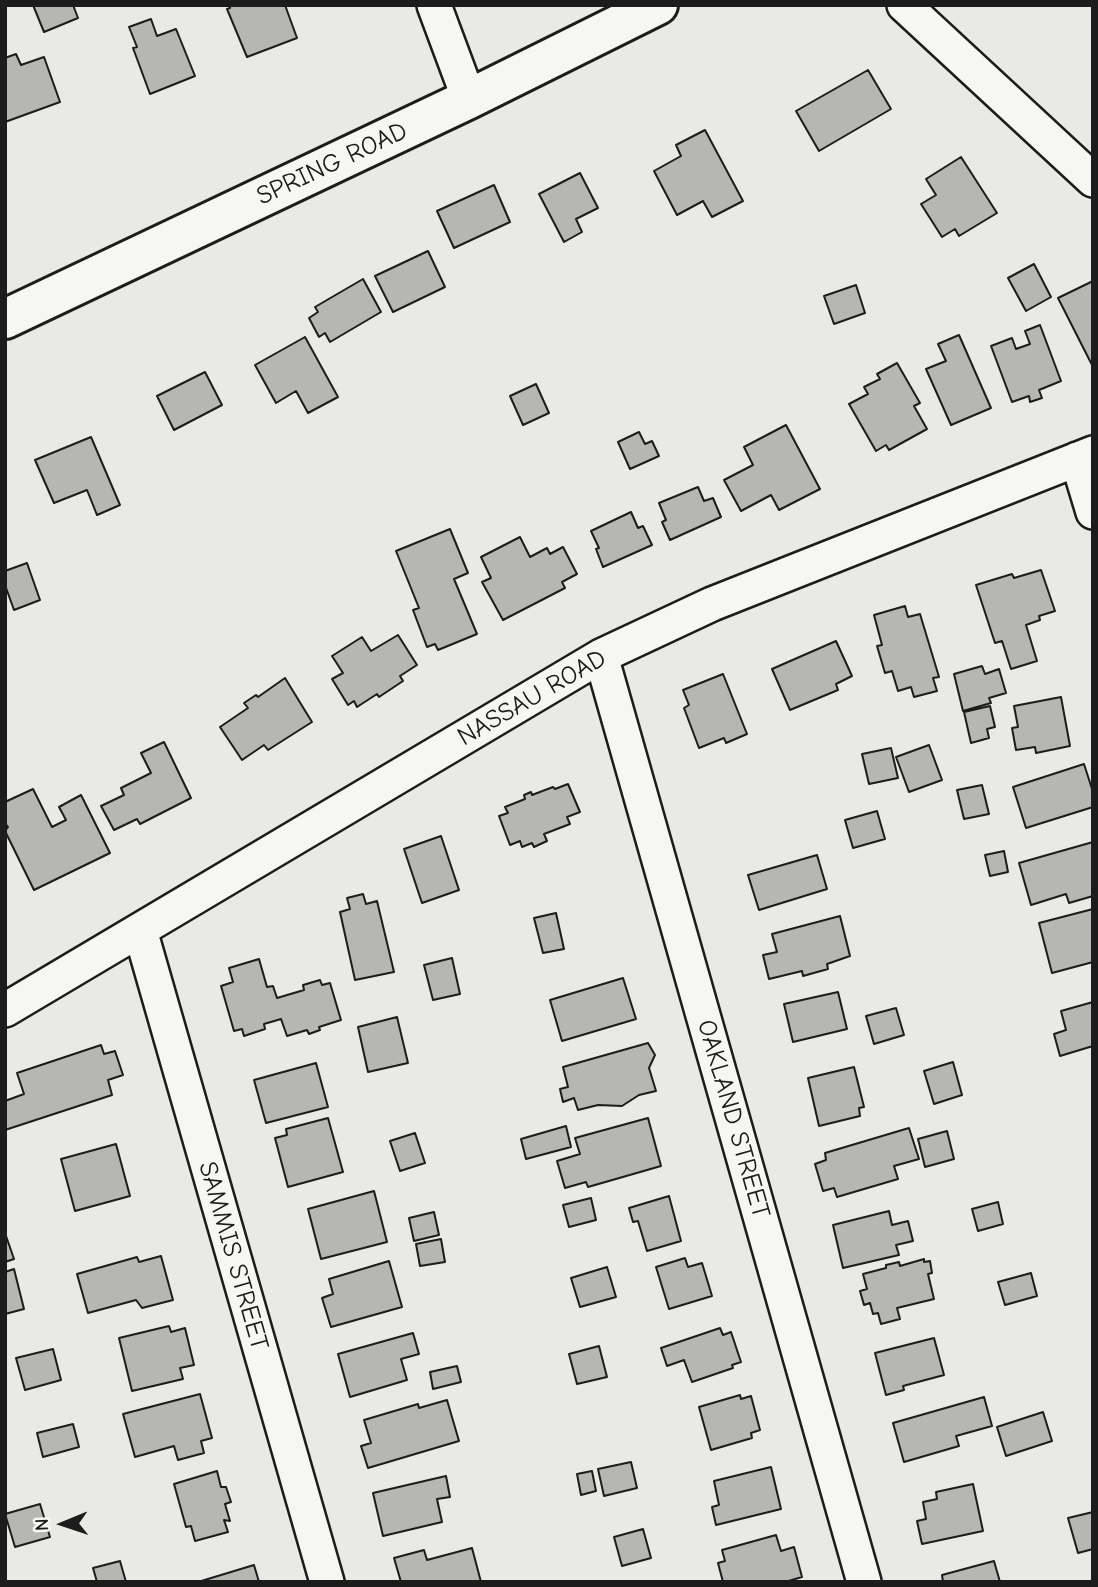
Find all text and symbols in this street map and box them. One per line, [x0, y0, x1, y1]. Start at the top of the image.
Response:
street label: SPRING ROAD [252, 115, 412, 213]
street label: NASSAU ROAD [452, 643, 612, 753]
street label: OAKLAND STREET [690, 1016, 776, 1222]
street label: SAMMIS STREET [191, 1158, 275, 1354]
north arrow [28, 1489, 98, 1559]
text: N [31, 1518, 53, 1531]

